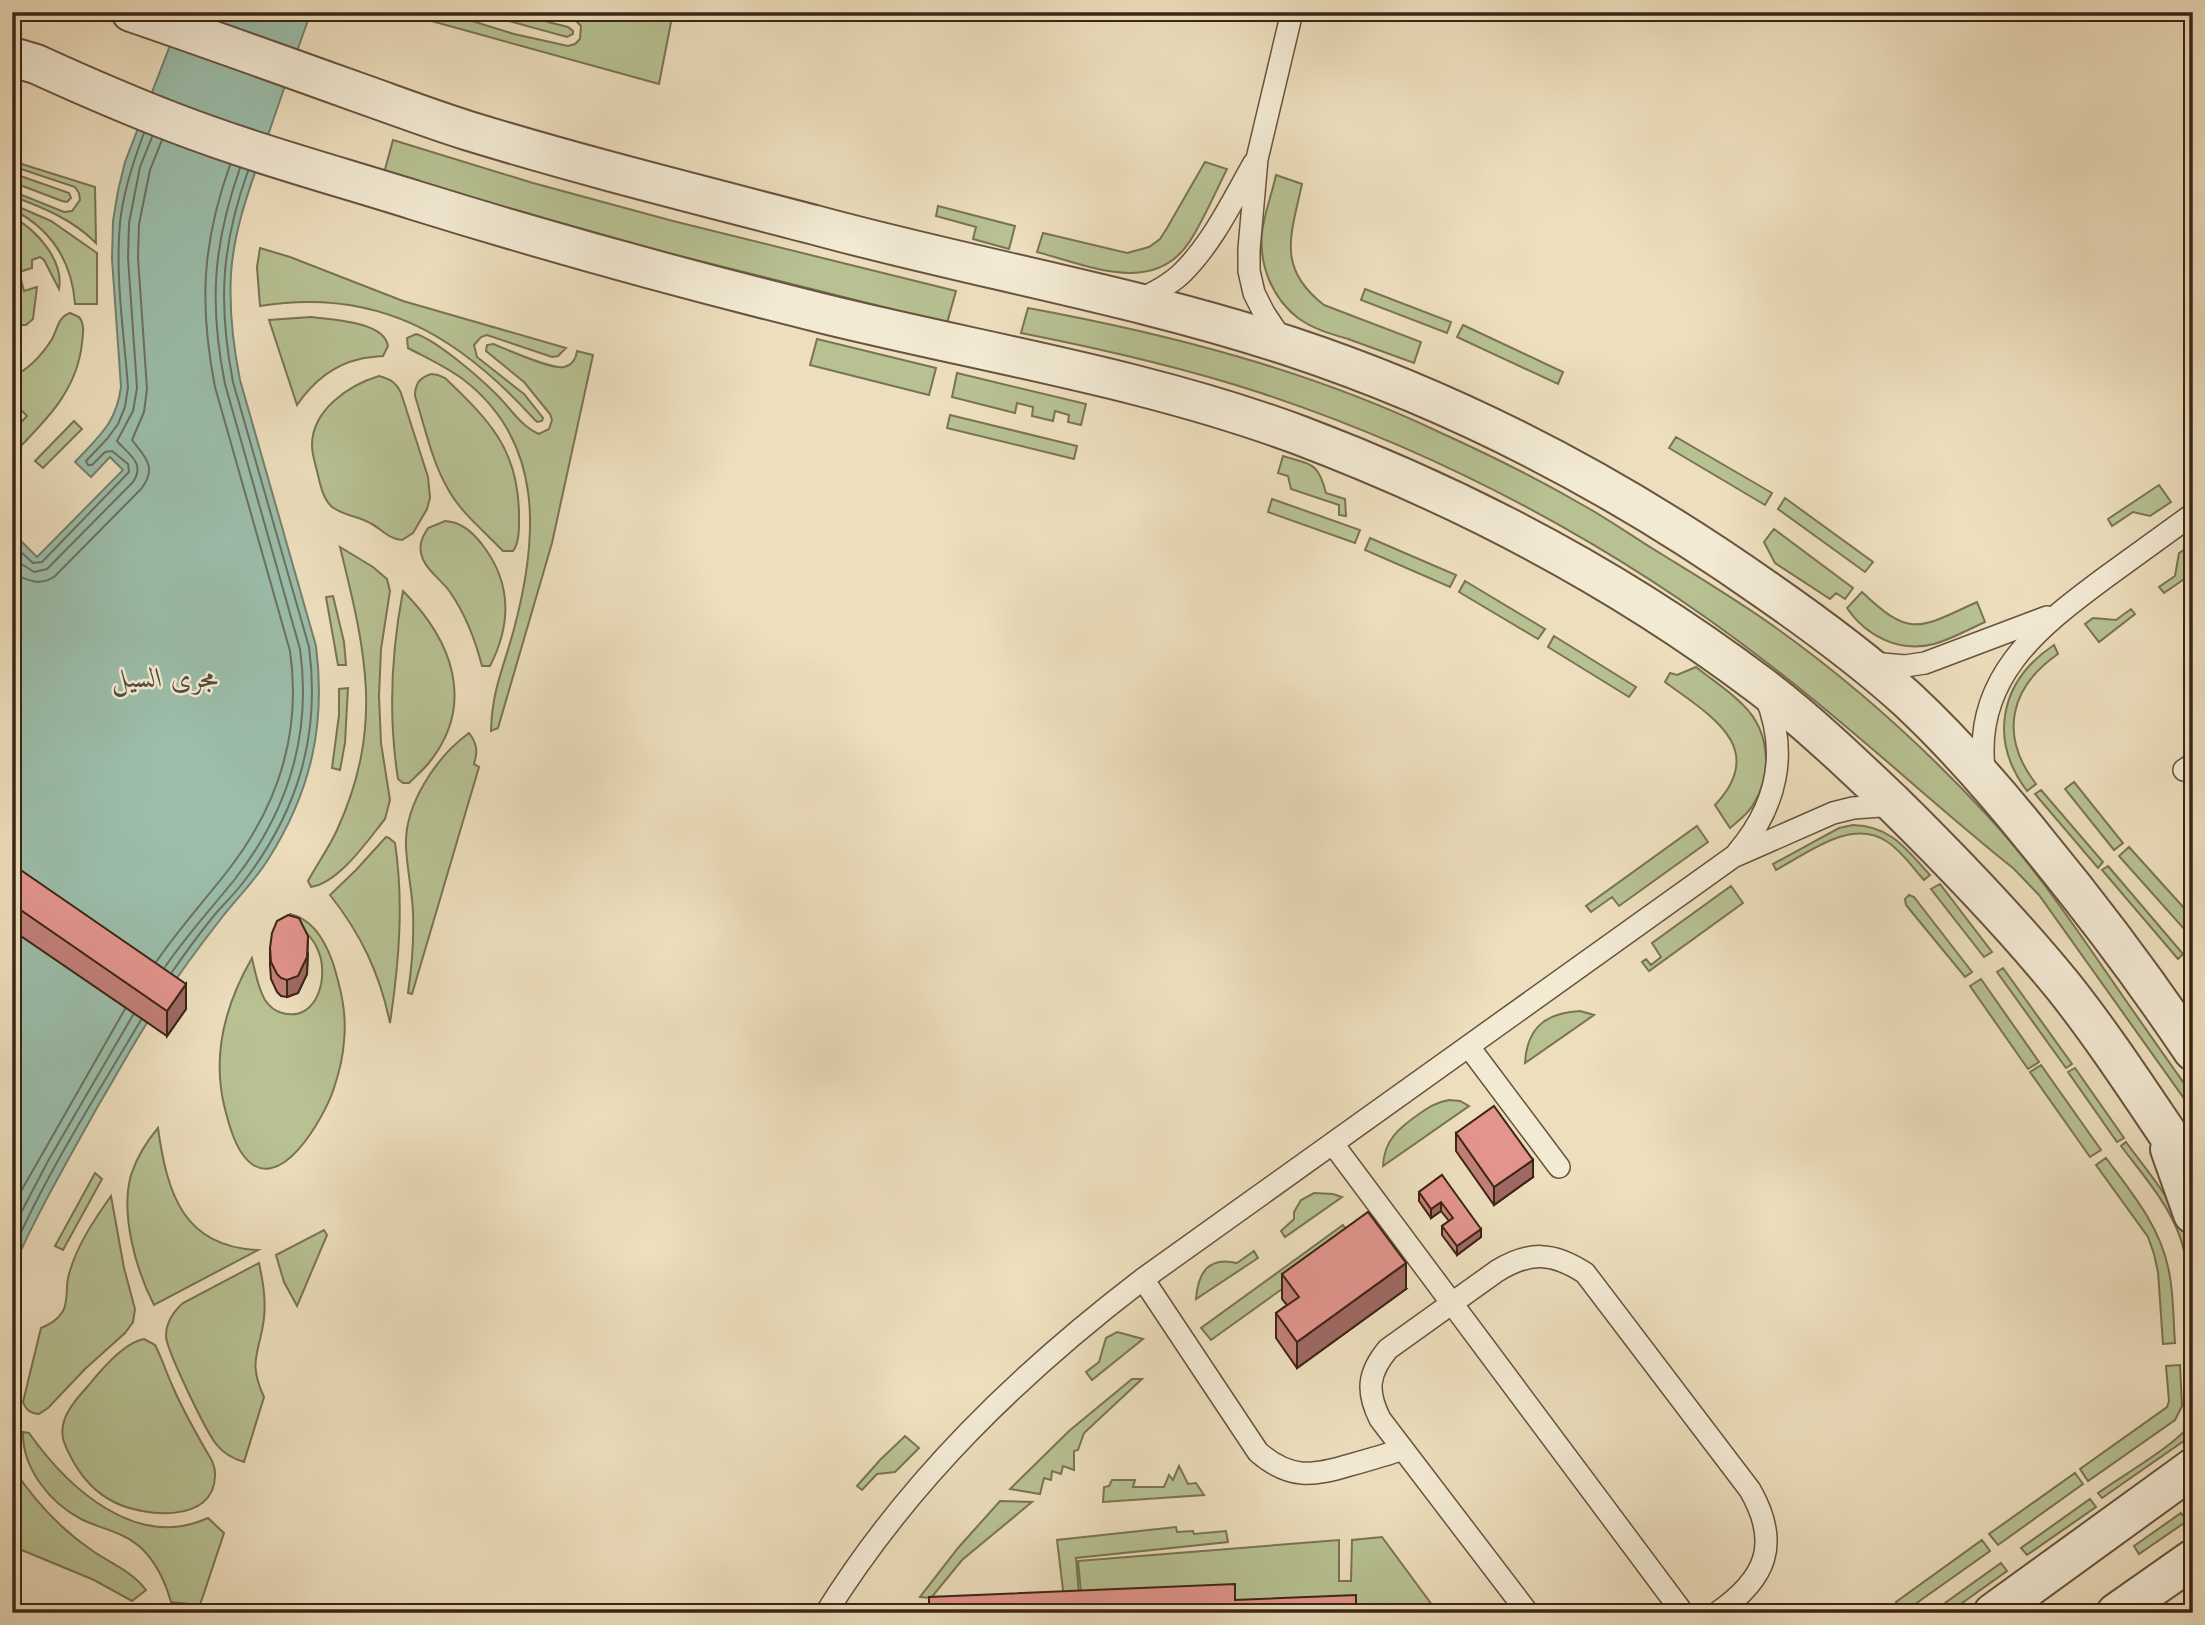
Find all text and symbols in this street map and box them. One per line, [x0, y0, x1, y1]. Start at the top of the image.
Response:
water label: مجرى السيل [111, 666, 219, 697]

